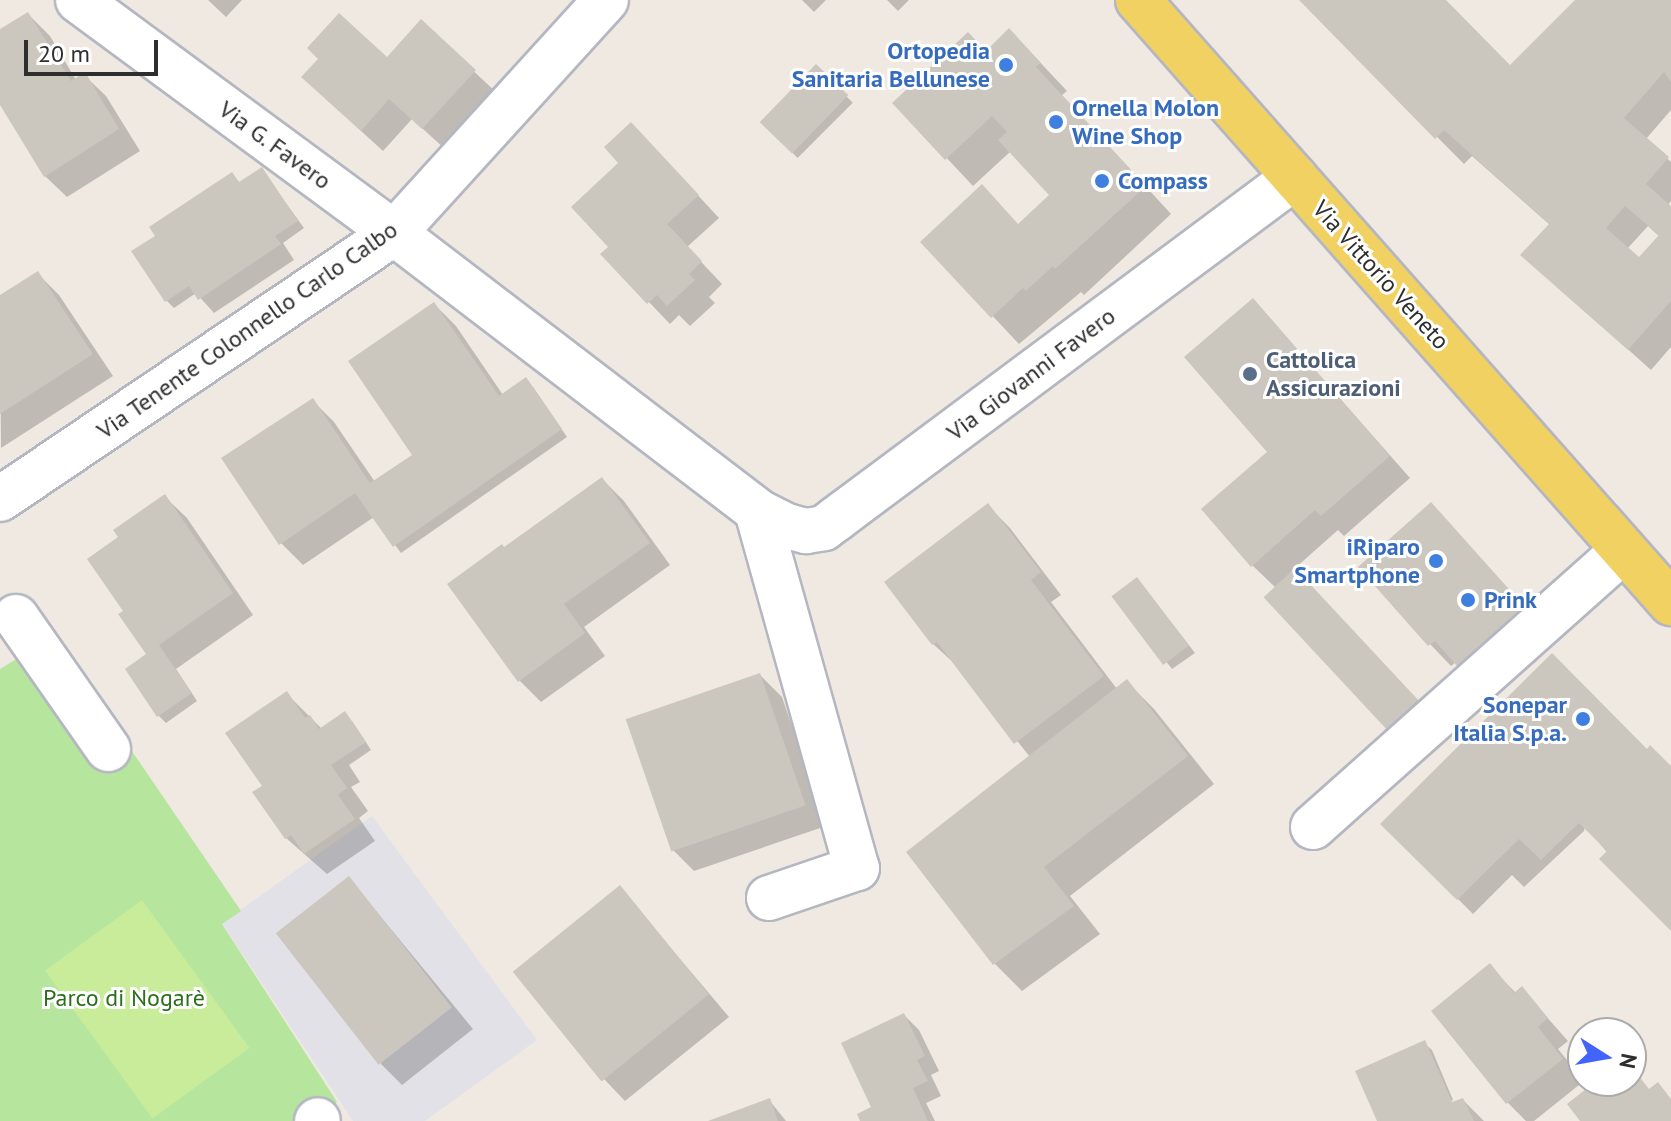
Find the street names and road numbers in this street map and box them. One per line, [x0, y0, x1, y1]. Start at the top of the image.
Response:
street label: Via G. Favero [213, 94, 337, 196]
street label: Via Vittorio Veneto [1306, 194, 1456, 356]
street label: Via Tenente Colonnello Carlo Calbo [91, 215, 403, 445]
street label: Via Giovanni Favero [941, 301, 1121, 447]

